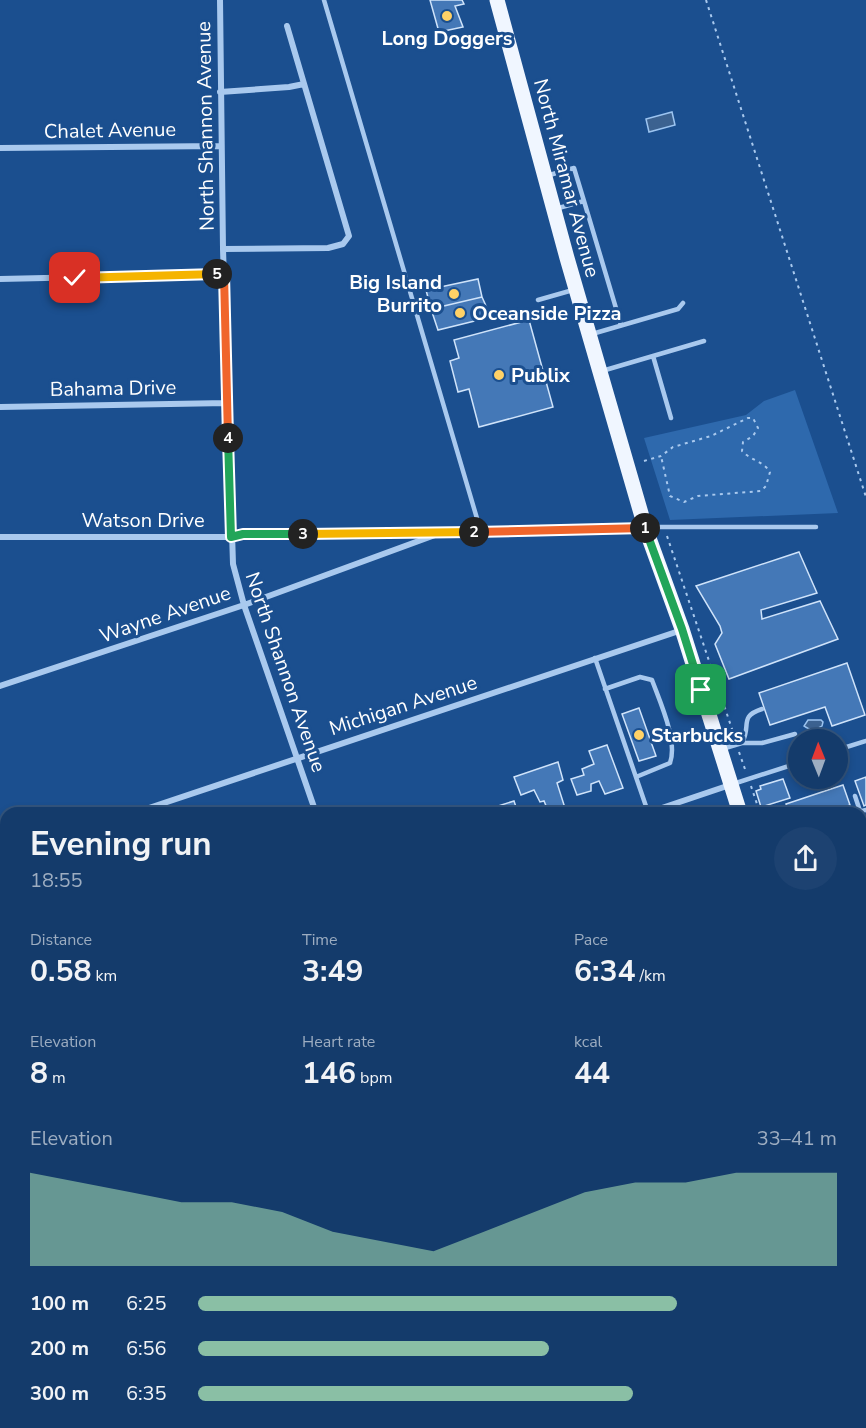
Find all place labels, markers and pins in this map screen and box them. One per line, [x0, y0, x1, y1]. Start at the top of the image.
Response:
marker: Long Doggers [440, 9, 454, 23]
place label: Long Doggers [381, 25, 513, 52]
pin [49, 252, 100, 303]
pin: 5 [202, 259, 232, 289]
place label: Big Island Burrito [349, 269, 442, 319]
marker: Big Island Burrito [447, 287, 461, 301]
place label: Oceanside Pizza [472, 300, 621, 327]
marker: Oceanside Pizza [453, 306, 467, 320]
place label: Publix [511, 362, 571, 389]
marker: Publix [492, 368, 506, 382]
pin: 4 [213, 423, 243, 453]
pin: 1 [630, 513, 660, 543]
pin: 2 [459, 517, 489, 547]
pin: 3 [288, 519, 318, 549]
pin [675, 664, 726, 715]
place label: Starbucks [651, 722, 744, 749]
marker: Starbucks [632, 728, 646, 742]

